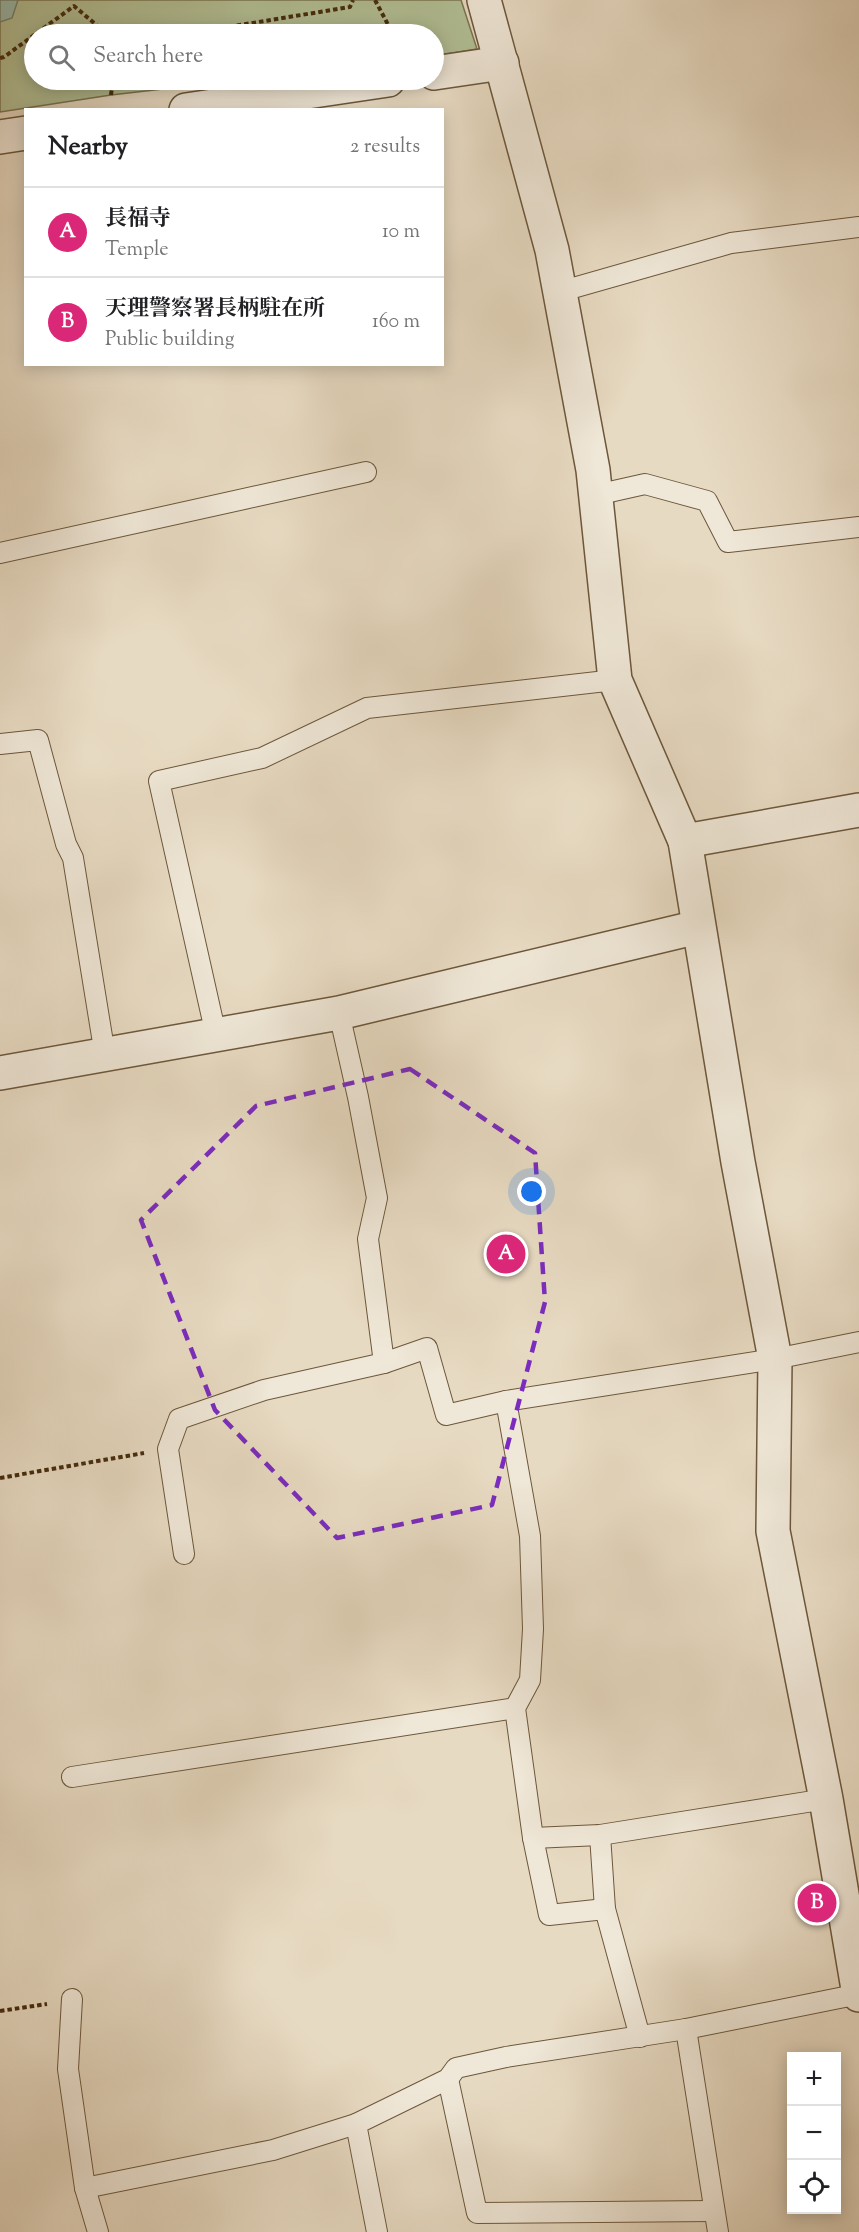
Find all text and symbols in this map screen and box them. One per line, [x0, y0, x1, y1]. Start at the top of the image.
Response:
search box [24, 24, 444, 90]
icon: search [45, 41, 78, 74]
text: Search here [93, 41, 203, 73]
text: Nearby [48, 129, 128, 166]
text: 2 results [350, 133, 420, 162]
text: 長福寺 [105, 204, 171, 236]
text: A [59, 218, 76, 247]
text: 10 m [382, 218, 420, 247]
text: Temple [105, 236, 169, 265]
text: 天理警察署長柄駐在所 [105, 294, 325, 326]
text: B [61, 308, 74, 337]
text: 160 m [372, 308, 420, 337]
text: Public building [105, 326, 235, 355]
your location [517, 1177, 546, 1206]
pin: A [486, 1232, 526, 1276]
pin: B [798, 1880, 836, 1926]
map controls [787, 2052, 841, 2214]
button: + [787, 2052, 841, 2106]
button: − [787, 2106, 841, 2160]
button: locate [787, 2160, 841, 2214]

